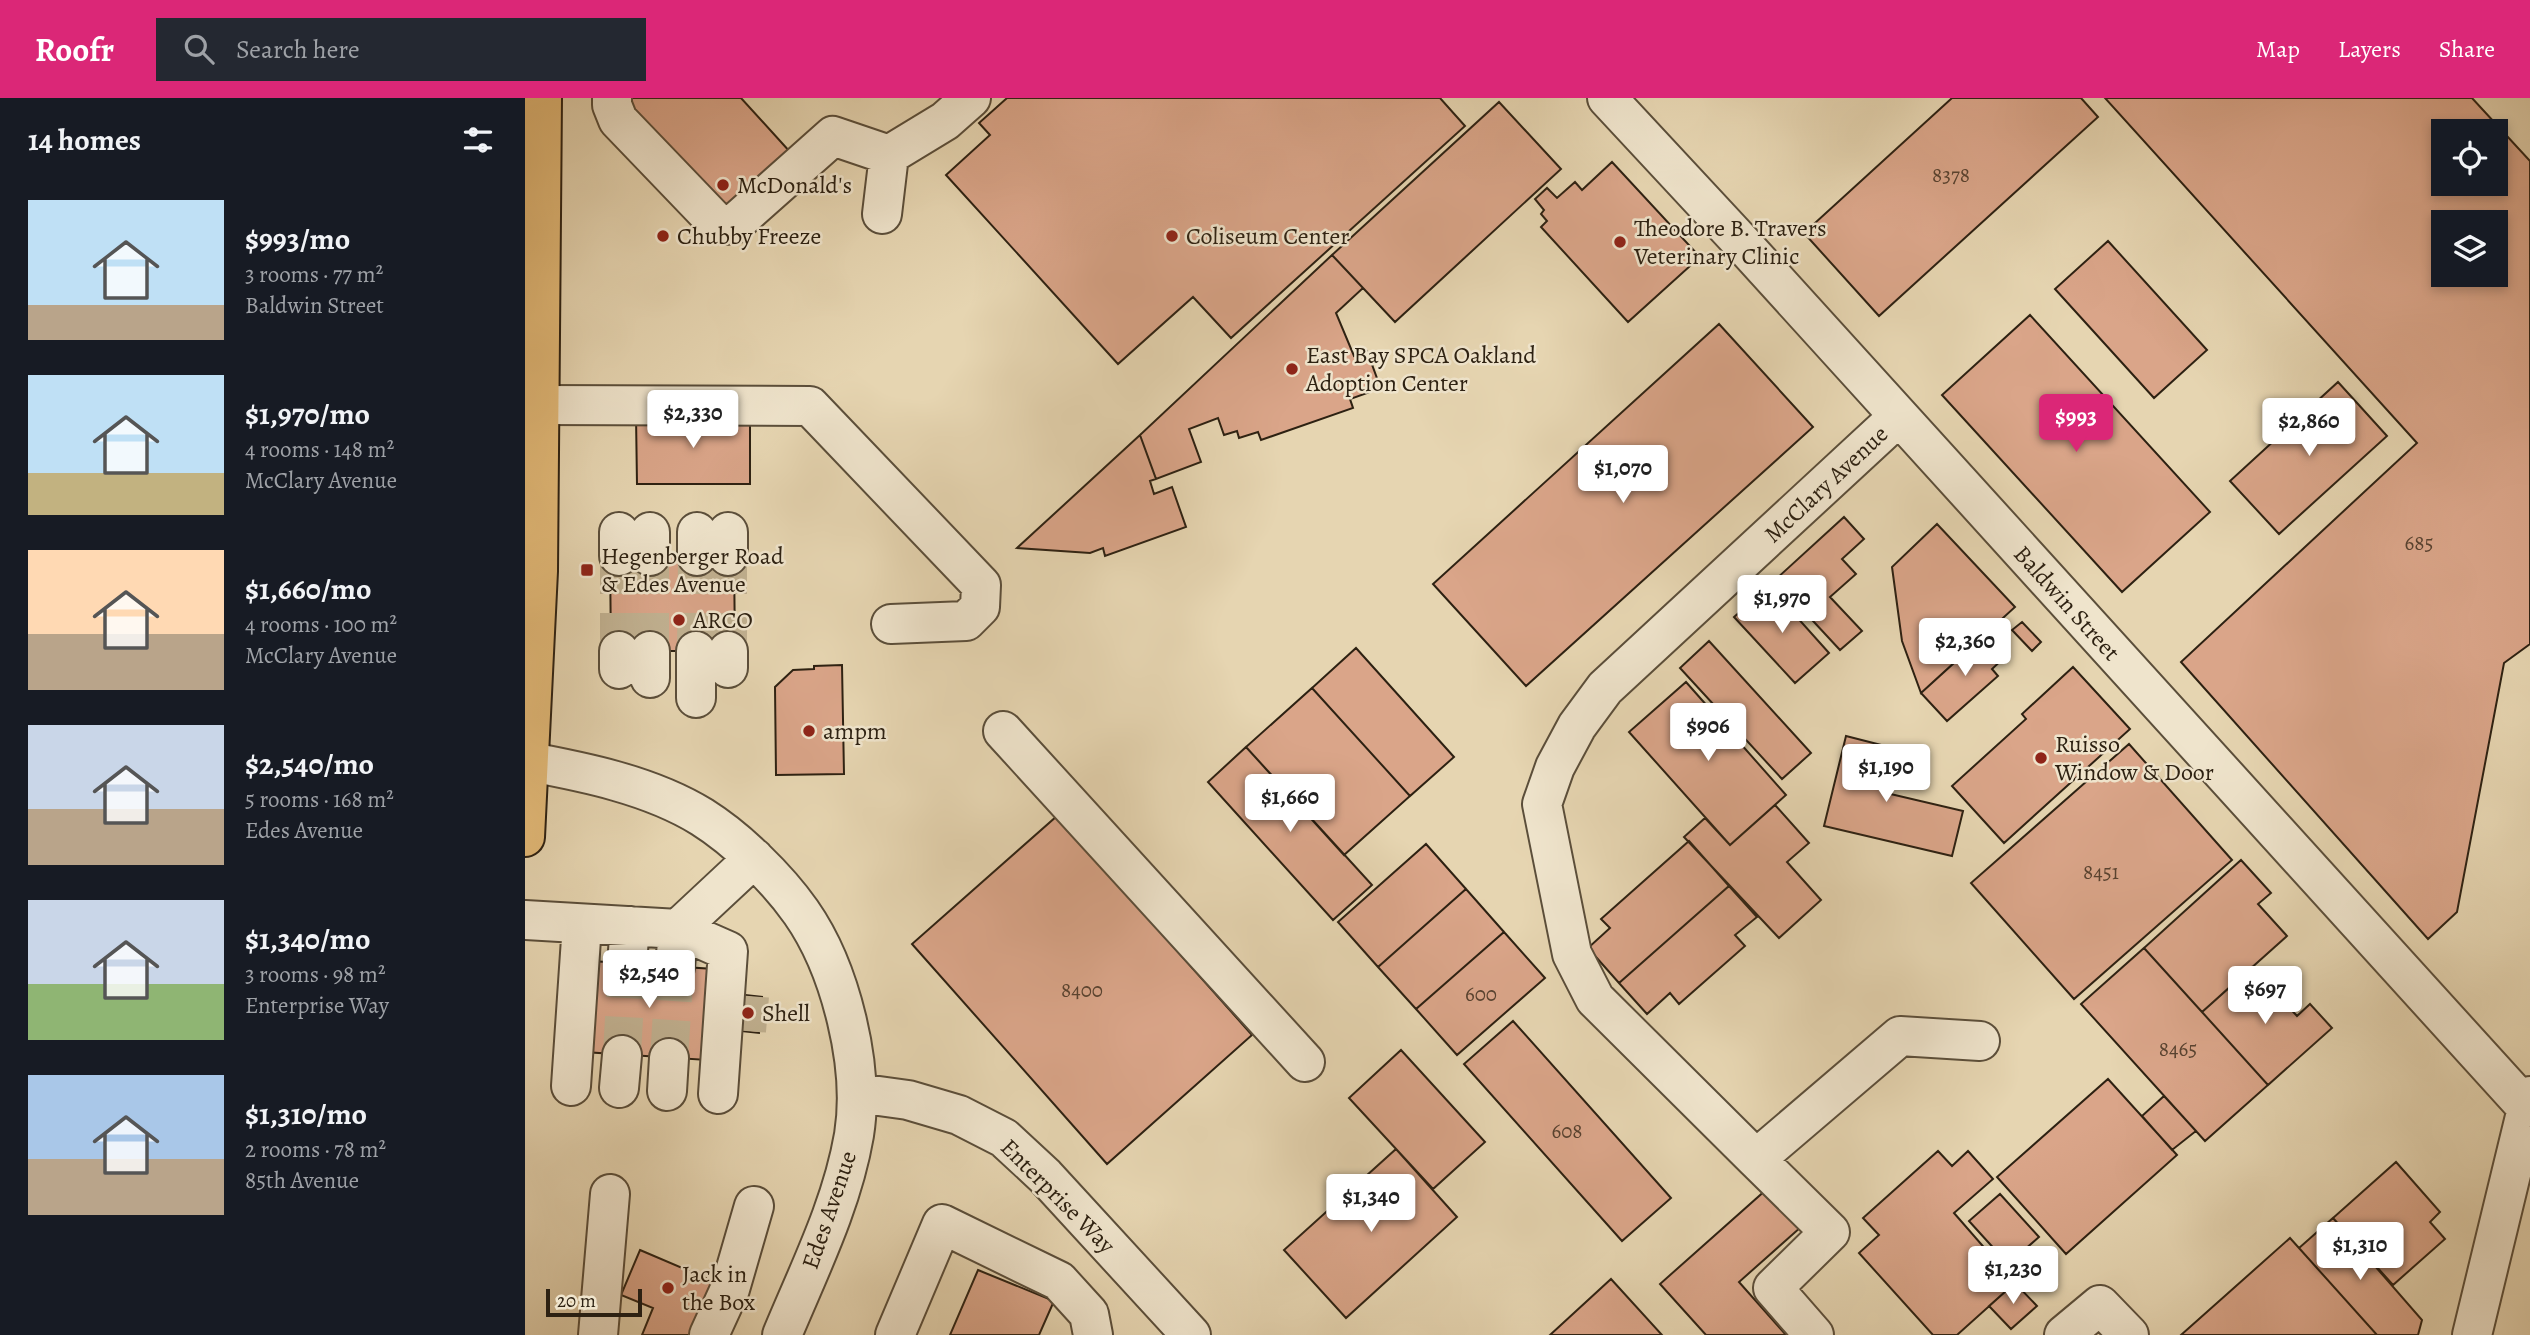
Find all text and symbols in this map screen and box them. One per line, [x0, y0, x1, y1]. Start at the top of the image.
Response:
search box [156, 18, 646, 81]
text: Roofr [35, 27, 114, 72]
icon: search [180, 30, 218, 68]
text: Search here [236, 32, 360, 67]
text: Map [2256, 33, 2300, 65]
text: Layers [2338, 33, 2401, 65]
text: Share [2439, 33, 2495, 65]
map controls [2431, 119, 2508, 287]
button: locate [2431, 119, 2508, 196]
text: 14 homes [28, 120, 141, 160]
icon: filters [459, 121, 497, 159]
house number: 8378 [1932, 161, 1970, 189]
place label: McDonald's [737, 169, 852, 201]
marker: McDonald's [715, 177, 731, 193]
button: layers [2431, 210, 2508, 287]
place label: Theodore B. Travers Veterinary Clinic [1633, 212, 1827, 272]
text: $993/mo [245, 219, 350, 259]
place label: Chubby Freeze [677, 220, 821, 252]
place label: Coliseum Center [1186, 220, 1350, 252]
icon: home [84, 228, 168, 312]
marker: Chubby Freeze [655, 228, 671, 244]
marker: Coliseum Center [1164, 228, 1180, 244]
marker: Theodore B. Travers Veterinary Clinic [1612, 234, 1628, 250]
text: 3 rooms · 77 m² [245, 259, 383, 290]
text: Baldwin Street [245, 290, 384, 321]
place label: East Bay SPCA Oakland Adoption Center [1305, 339, 1536, 399]
marker: East Bay SPCA Oakland Adoption Center [1284, 361, 1300, 377]
pin: $2,330 [636, 390, 750, 450]
text: $1,970/mo [245, 394, 370, 434]
pin: $993 [2035, 394, 2117, 454]
text: $2,330 [663, 397, 723, 428]
pin: $2,860 [2252, 398, 2366, 458]
text: $993 [2055, 401, 2097, 432]
icon: home [84, 403, 168, 487]
text: $2,860 [2278, 405, 2340, 436]
street label: McClary Avenue [1757, 418, 1895, 550]
text: 4 rooms · 148 m² [245, 434, 394, 465]
pin: $1,070 [1566, 446, 1680, 505]
text: $1,070 [1594, 452, 1652, 483]
text: McClary Avenue [245, 465, 397, 496]
house number: 685 [2405, 529, 2433, 557]
street label: Baldwin Street [2007, 538, 2127, 668]
place label: Hegenberger Road & Edes Avenue [601, 540, 784, 600]
marker: Hegenberger Road & Edes Avenue [579, 562, 595, 578]
text: $1,660/mo [245, 569, 371, 609]
pin: $1,970 [1725, 575, 1839, 635]
icon: home [84, 578, 168, 662]
text: $1,970 [1753, 582, 1811, 613]
place label: ARCO [692, 604, 753, 636]
text: 4 rooms · 100 m² [245, 609, 397, 640]
marker: ARCO [671, 612, 687, 628]
pin: $2,360 [1908, 618, 2022, 678]
text: $2,360 [1935, 625, 1995, 656]
text: McClary Avenue [245, 640, 397, 671]
pin: $906 [1667, 704, 1749, 763]
text: $906 [1686, 710, 1730, 741]
place label: ampm [823, 715, 887, 747]
marker: ampm [801, 723, 817, 739]
place label: Ruisso Window & Door [2054, 728, 2214, 788]
text: $2,540/mo [245, 744, 374, 784]
pin: $1,190 [1829, 744, 1943, 804]
marker: Ruisso Window & Door [2033, 750, 2049, 766]
text: $1,190 [1858, 751, 1914, 782]
icon: home [84, 753, 168, 837]
pin: $1,660 [1233, 774, 1347, 834]
text: $1,660 [1261, 781, 1319, 812]
text: 5 rooms · 168 m² [245, 784, 394, 815]
text: Edes Avenue [245, 815, 363, 846]
house number: 8451 [2083, 858, 2119, 886]
text: $1,340/mo [245, 919, 370, 959]
icon: home [84, 928, 168, 1012]
pin: $2,540 [592, 950, 706, 1010]
text: $2,540 [619, 957, 679, 988]
text: 3 rooms · 98 m² [245, 959, 386, 990]
pin: $697 [2224, 967, 2306, 1026]
text: $697 [2244, 973, 2286, 1004]
house number: 8400 [1061, 976, 1103, 1004]
house number: 600 [1465, 980, 1497, 1008]
text: Enterprise Way [245, 990, 389, 1021]
place label: Shell [762, 997, 810, 1029]
marker: Shell [740, 1005, 756, 1021]
house number: 8465 [2159, 1035, 2197, 1063]
text: $1,310/mo [245, 1094, 367, 1134]
icon: home [84, 1103, 168, 1187]
house number: 608 [1551, 1117, 1583, 1145]
street label: Enterprise Way [994, 1132, 1123, 1261]
text: 2 rooms · 78 m² [245, 1134, 386, 1165]
street label: Edes Avenue [794, 1147, 864, 1273]
text: 85th Avenue [245, 1165, 359, 1196]
pin: $1,340 [1314, 1174, 1428, 1234]
text: $1,340 [1342, 1181, 1400, 1212]
pin: $1,310 [2303, 1222, 2417, 1282]
text: $1,310 [2333, 1229, 2387, 1260]
pin: $1,230 [1956, 1246, 2070, 1306]
text: $1,230 [1984, 1253, 2042, 1284]
place label: Jack in the Box [682, 1258, 756, 1318]
marker: Jack in the Box [660, 1280, 676, 1296]
scale bar [546, 1286, 642, 1318]
text: 20 m [557, 1288, 596, 1314]

